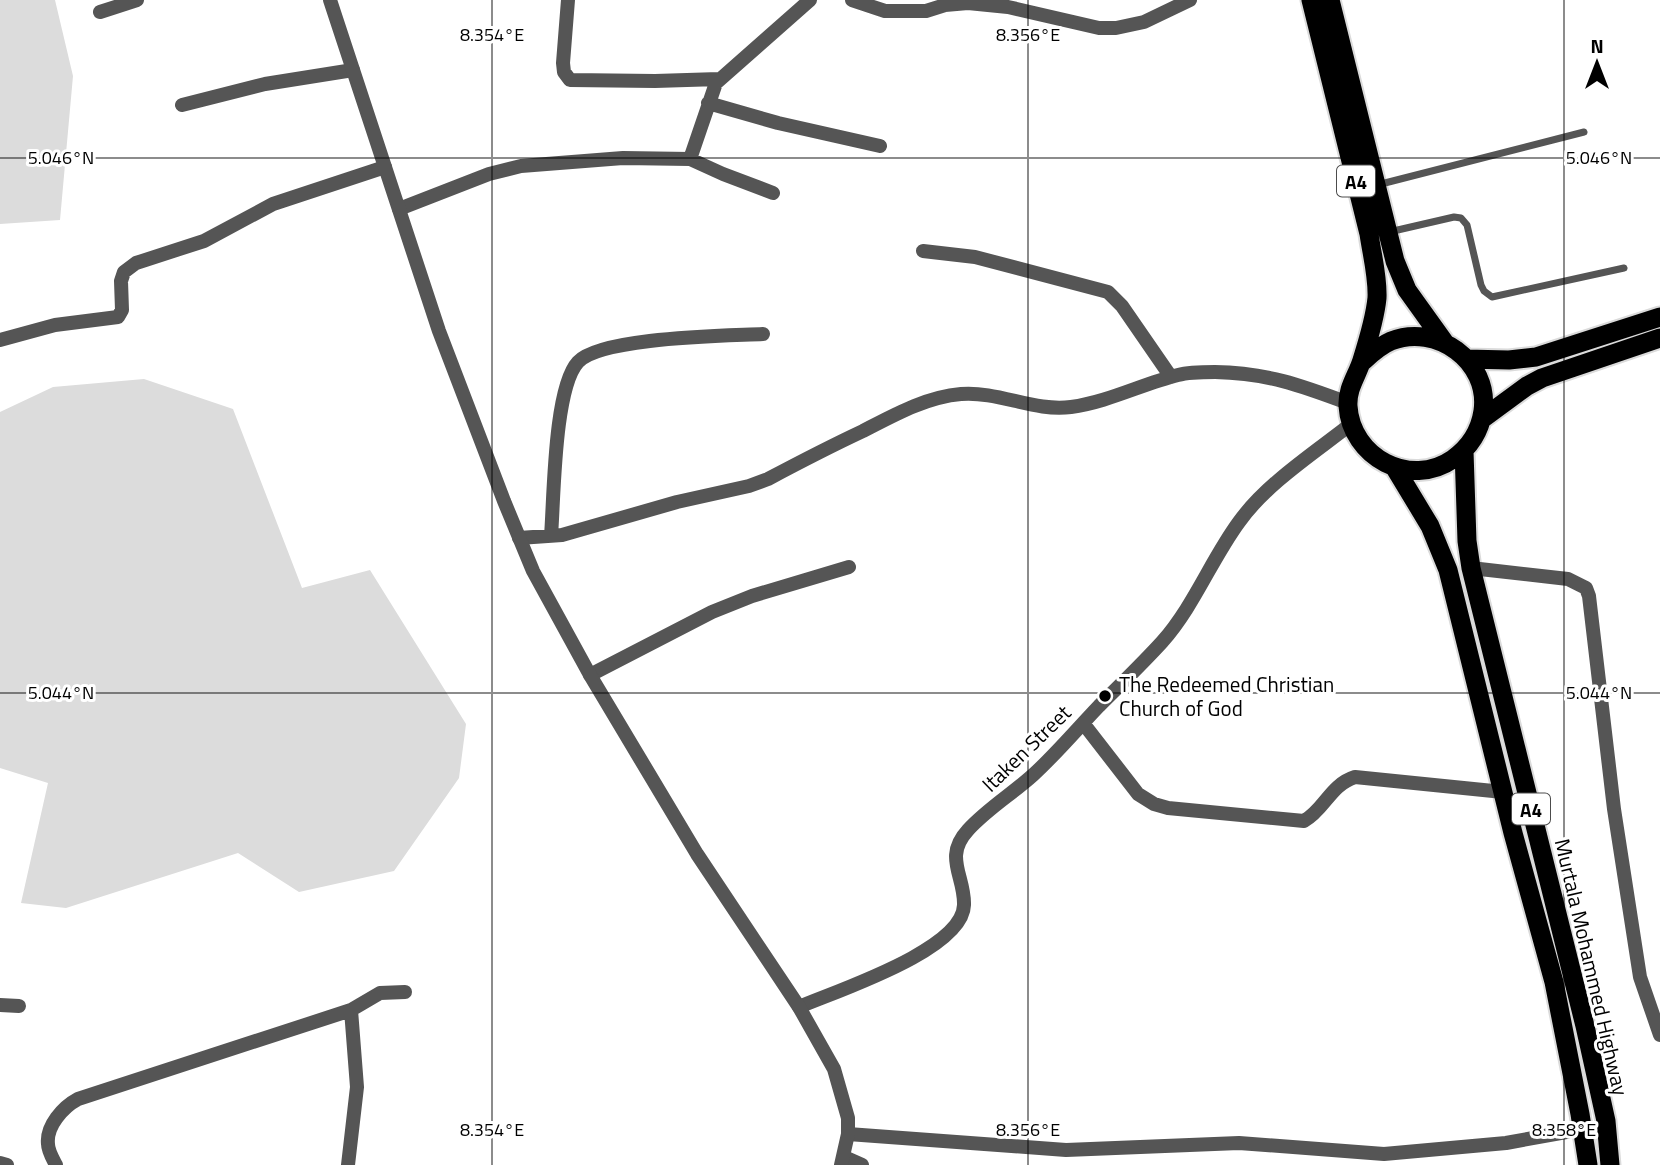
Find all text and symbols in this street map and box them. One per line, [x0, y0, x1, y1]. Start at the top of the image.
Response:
text: 8.354°E [460, 21, 524, 48]
text: 8.356°E [996, 21, 1060, 48]
north arrow [1562, 28, 1632, 98]
text: N [1590, 31, 1604, 60]
text: 5.046°N [28, 144, 94, 171]
text: 5.046°N [1566, 144, 1632, 171]
road number: A4 [1337, 166, 1375, 196]
place label: The Redeemed Christian Church of God [1119, 668, 1334, 724]
text: 5.044°N [28, 679, 94, 706]
text: 5.044°N [1566, 679, 1632, 706]
marker: The Redeemed Christian Church of God [1097, 688, 1113, 704]
street label: Itaken Street [974, 697, 1078, 799]
road number: A4 [1512, 794, 1550, 824]
street label: Murtala Mohammed Highway [1547, 835, 1637, 1099]
text: 8.354°E [460, 1116, 524, 1143]
text: 8.356°E [996, 1116, 1060, 1143]
text: 8.358°E [1532, 1116, 1596, 1143]

